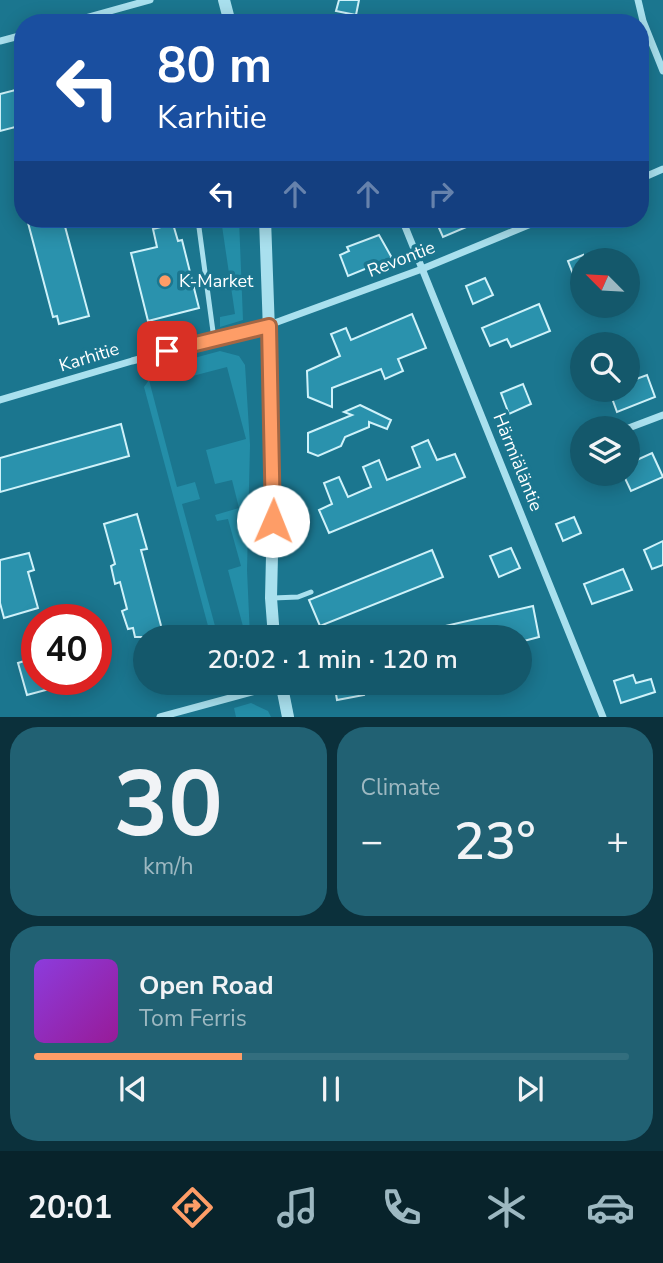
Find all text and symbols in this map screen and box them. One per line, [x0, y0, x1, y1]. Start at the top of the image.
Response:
text: 80 m [157, 32, 272, 99]
icon: left [42, 42, 133, 133]
text: Karhitie [157, 96, 267, 139]
icon: left [203, 175, 241, 213]
icon: ahead [276, 175, 314, 213]
icon: ahead [349, 175, 387, 213]
icon: right [422, 175, 460, 213]
street label: Revontie [364, 235, 438, 283]
north arrow [570, 248, 640, 318]
map controls [570, 248, 640, 486]
place label: K-Market [179, 269, 254, 293]
marker: K-Market [157, 273, 173, 289]
pin [137, 321, 197, 381]
icon: arrive [148, 332, 186, 370]
button: search [570, 332, 640, 402]
street label: Karhitie [56, 337, 122, 377]
street label: Härmiäläntie [487, 409, 549, 515]
button: layers [570, 416, 640, 486]
position arrow [236, 484, 310, 558]
speed limit sign: 40 [21, 604, 112, 695]
text: 20:02 · 1 min · 120 m [207, 642, 458, 677]
text: 30 [114, 743, 223, 867]
text: Climate [361, 772, 440, 803]
text: 23° [454, 806, 536, 877]
text: − [361, 816, 383, 867]
text: + [606, 816, 629, 867]
text: km/h [143, 851, 194, 882]
text: Open Road [139, 968, 274, 1003]
text: Tom Ferris [139, 1003, 247, 1034]
icon: previous [114, 1070, 152, 1108]
icon: pause [312, 1070, 350, 1108]
icon: next [511, 1070, 549, 1108]
icon: directions [168, 1183, 217, 1232]
icon: music [273, 1183, 322, 1232]
icon: phone [377, 1183, 426, 1232]
icon: climate [482, 1183, 531, 1232]
icon: car [586, 1183, 635, 1232]
text: 20:01 [28, 1186, 113, 1229]

